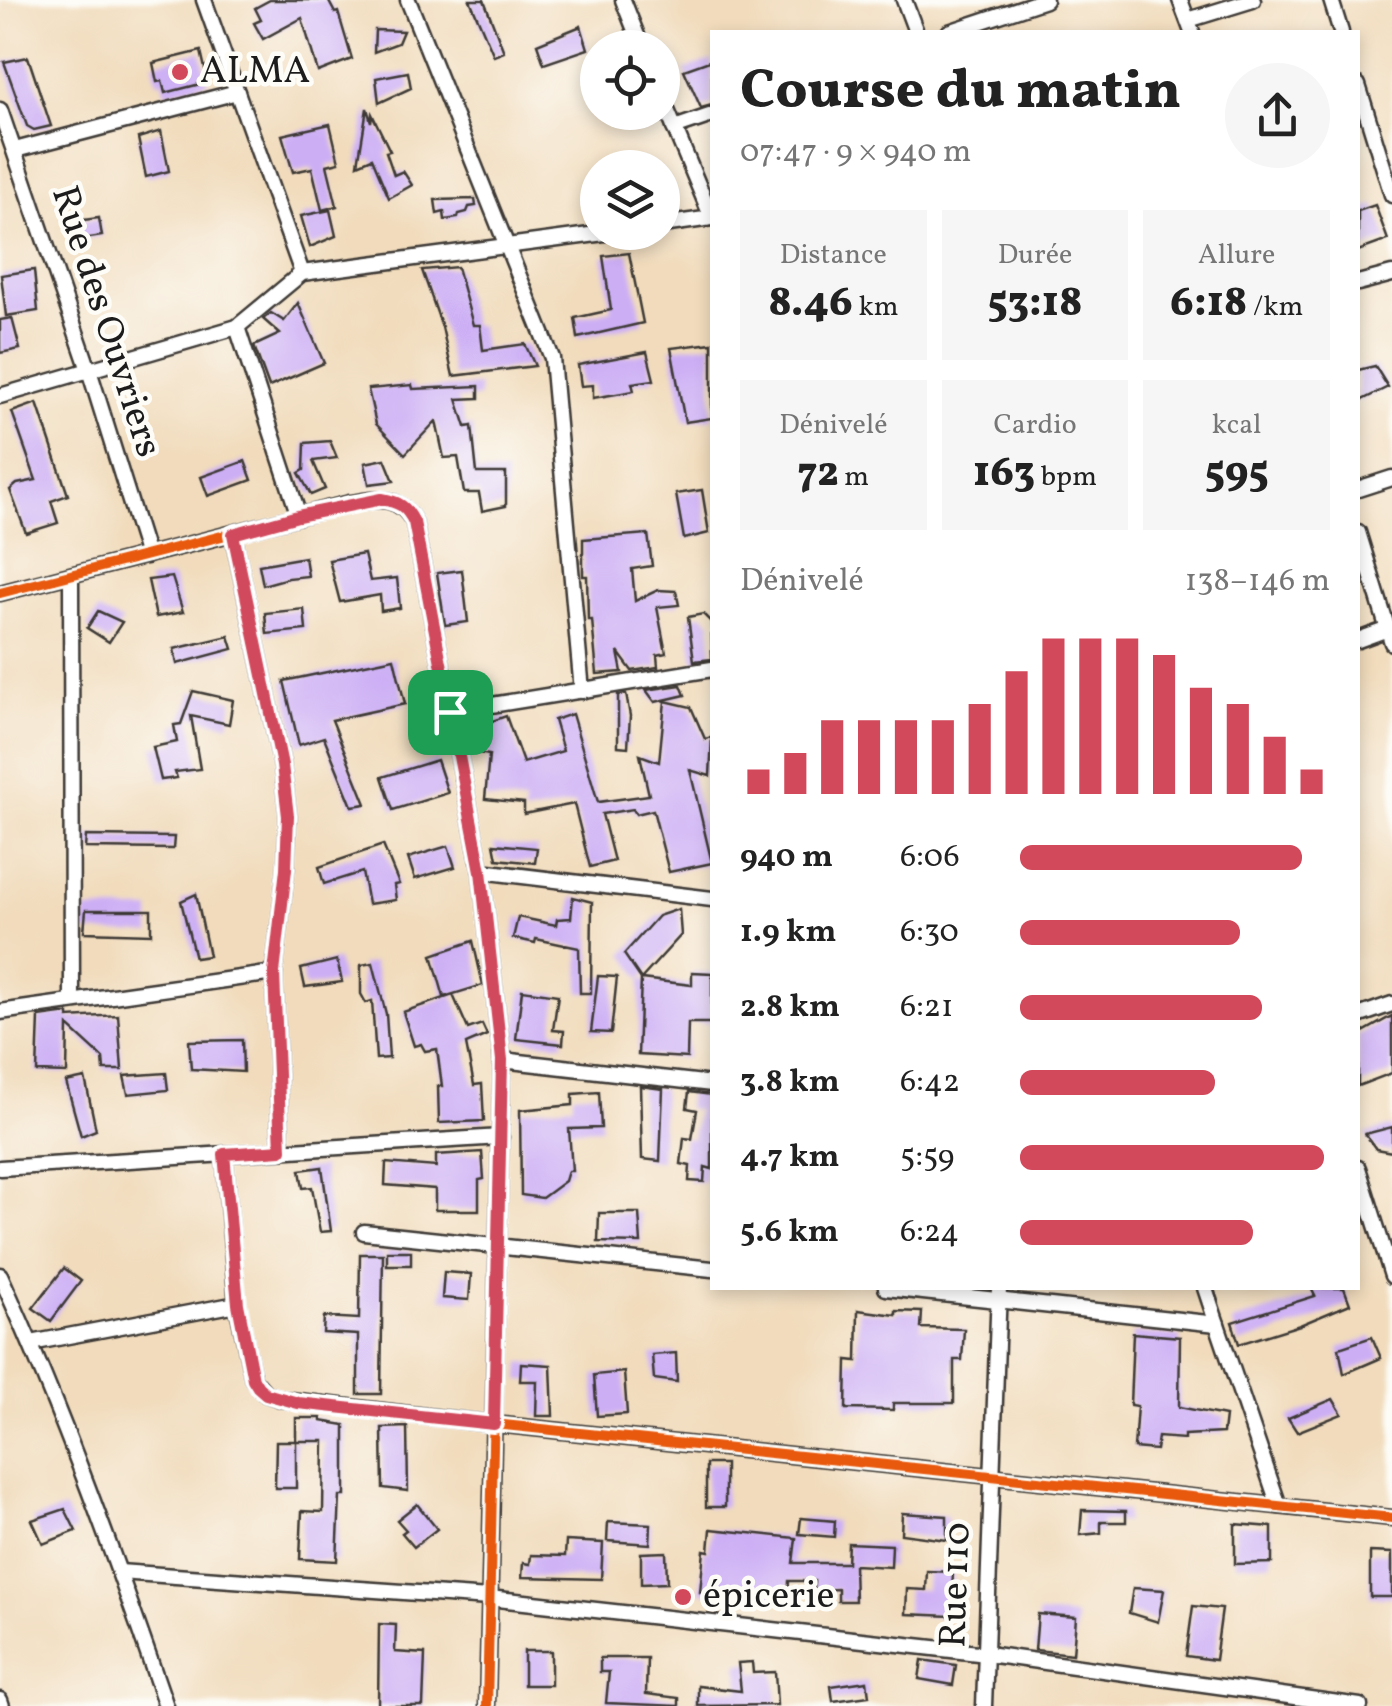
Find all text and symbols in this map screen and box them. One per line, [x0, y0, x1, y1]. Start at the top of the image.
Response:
map controls [580, 30, 680, 250]
button: locate [580, 30, 680, 130]
place label: ALMA [200, 46, 310, 99]
text: Course du matin [740, 55, 1181, 131]
marker: ALMA [169, 61, 191, 83]
button: share [1225, 63, 1330, 168]
text: 07:47 · 9 × 940 m [740, 131, 971, 175]
button: layers [580, 150, 680, 250]
street label: Rue des Ouvriers [36, 180, 174, 464]
text: Distance [780, 236, 887, 275]
text: Durée [998, 236, 1072, 275]
text: Allure [1198, 236, 1275, 275]
text: 8.46 [768, 275, 853, 334]
text: 53:18 [987, 275, 1083, 334]
text: 6:18 [1170, 275, 1247, 334]
text: km [853, 288, 898, 327]
text: /km [1247, 288, 1303, 327]
text: Dénivelé [779, 406, 887, 445]
text: Cardio [993, 406, 1077, 445]
text: kcal [1212, 406, 1262, 445]
text: 72 [798, 445, 839, 504]
text: 163 [973, 445, 1035, 504]
text: 595 [1205, 445, 1269, 504]
text: m [839, 458, 869, 497]
text: bpm [1035, 458, 1097, 497]
text: Dénivelé [740, 560, 864, 604]
text: 138–146 m [1185, 560, 1330, 604]
pin [408, 670, 493, 755]
icon: arrive [423, 685, 478, 740]
text: 940 m [740, 836, 833, 880]
text: 6:06 [900, 836, 960, 880]
text: 1.9 km [740, 911, 836, 955]
text: 6:30 [900, 911, 959, 955]
text: 2.8 km [740, 986, 840, 1030]
text: 6:21 [900, 986, 953, 1030]
text: 3.8 km [740, 1061, 840, 1105]
text: 6:42 [900, 1061, 960, 1105]
text: 4.7 km [740, 1136, 840, 1180]
text: 5:59 [900, 1136, 954, 1180]
text: 5.6 km [740, 1211, 839, 1255]
text: 6:24 [900, 1211, 959, 1255]
street label: Rue 110 [928, 1521, 986, 1649]
place label: épicerie [703, 1571, 835, 1624]
marker: épicerie [672, 1586, 694, 1608]

